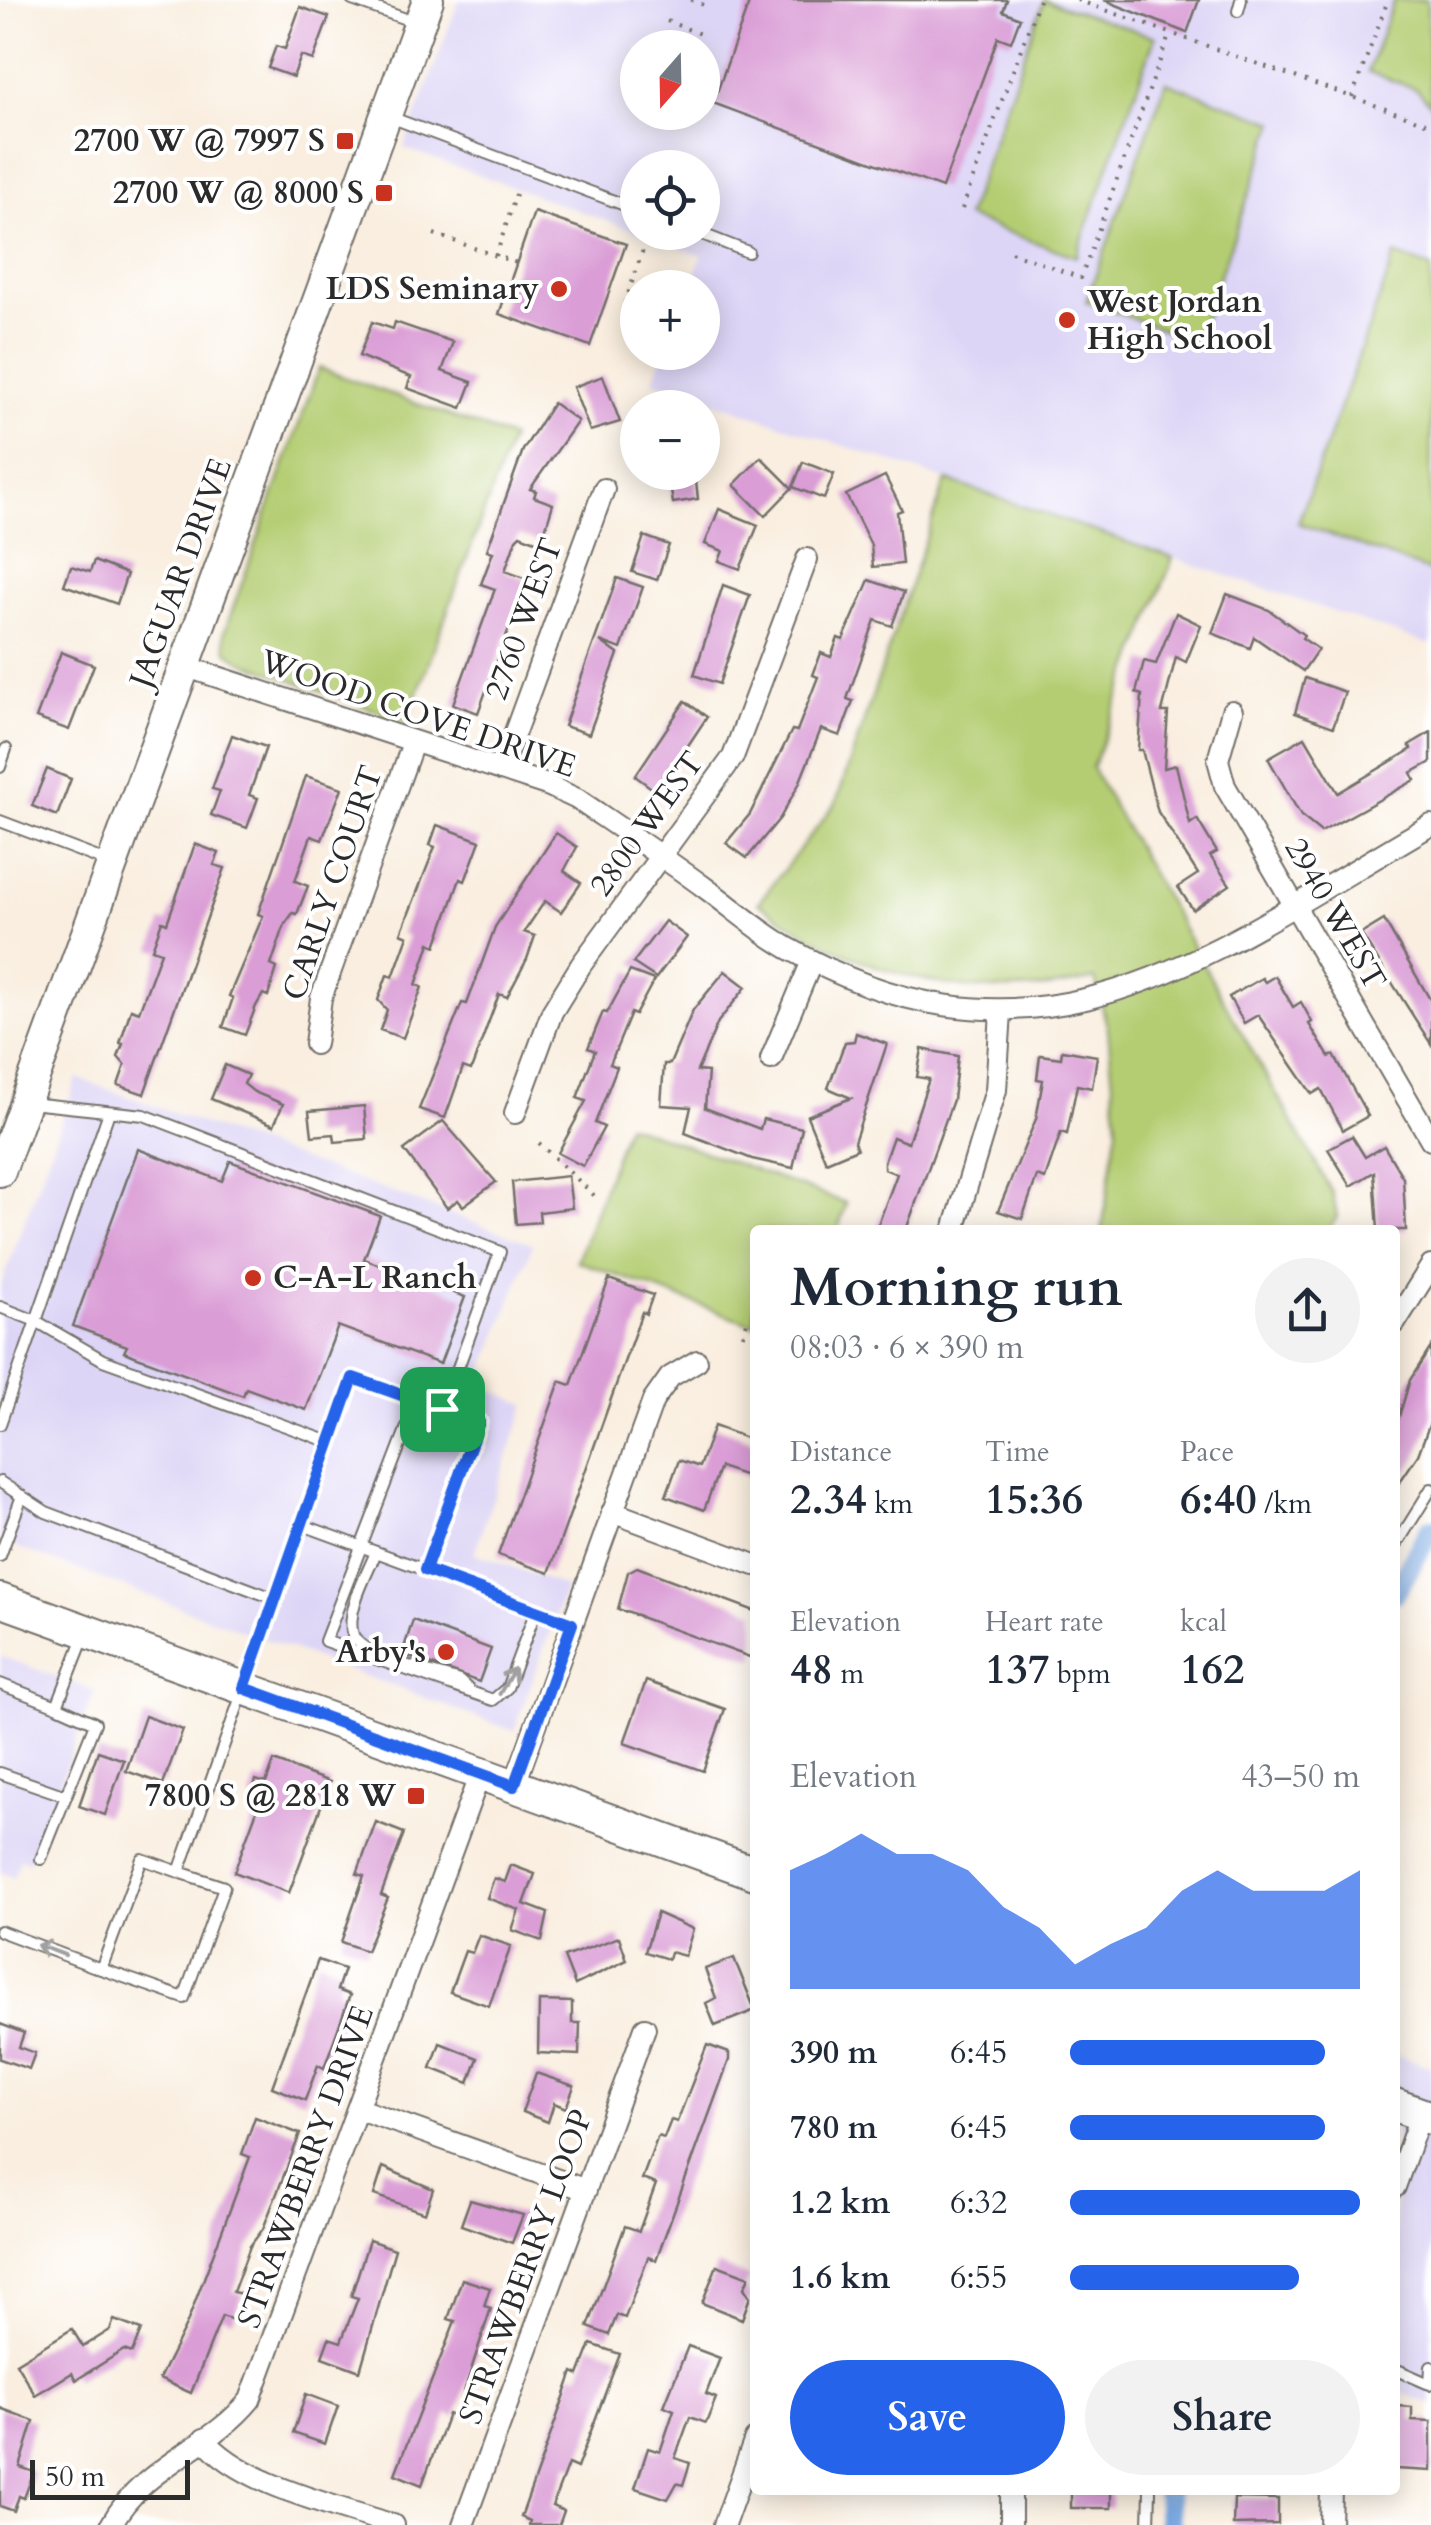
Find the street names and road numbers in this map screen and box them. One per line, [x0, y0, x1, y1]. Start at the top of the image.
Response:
street label: JAGUAR DRIVE [118, 452, 243, 697]
street label: 2760 WEST [474, 532, 574, 706]
street label: WOOD COVE DRIVE [253, 639, 582, 789]
street label: 2800 WEST [580, 743, 714, 905]
street label: CARLY COURT [272, 760, 394, 1006]
street label: 2940 WEST [1274, 830, 1396, 998]
street label: STRAWBERRY DRIVE [227, 2000, 385, 2334]
street label: STRAWBERRY LOOP [449, 2104, 603, 2430]

